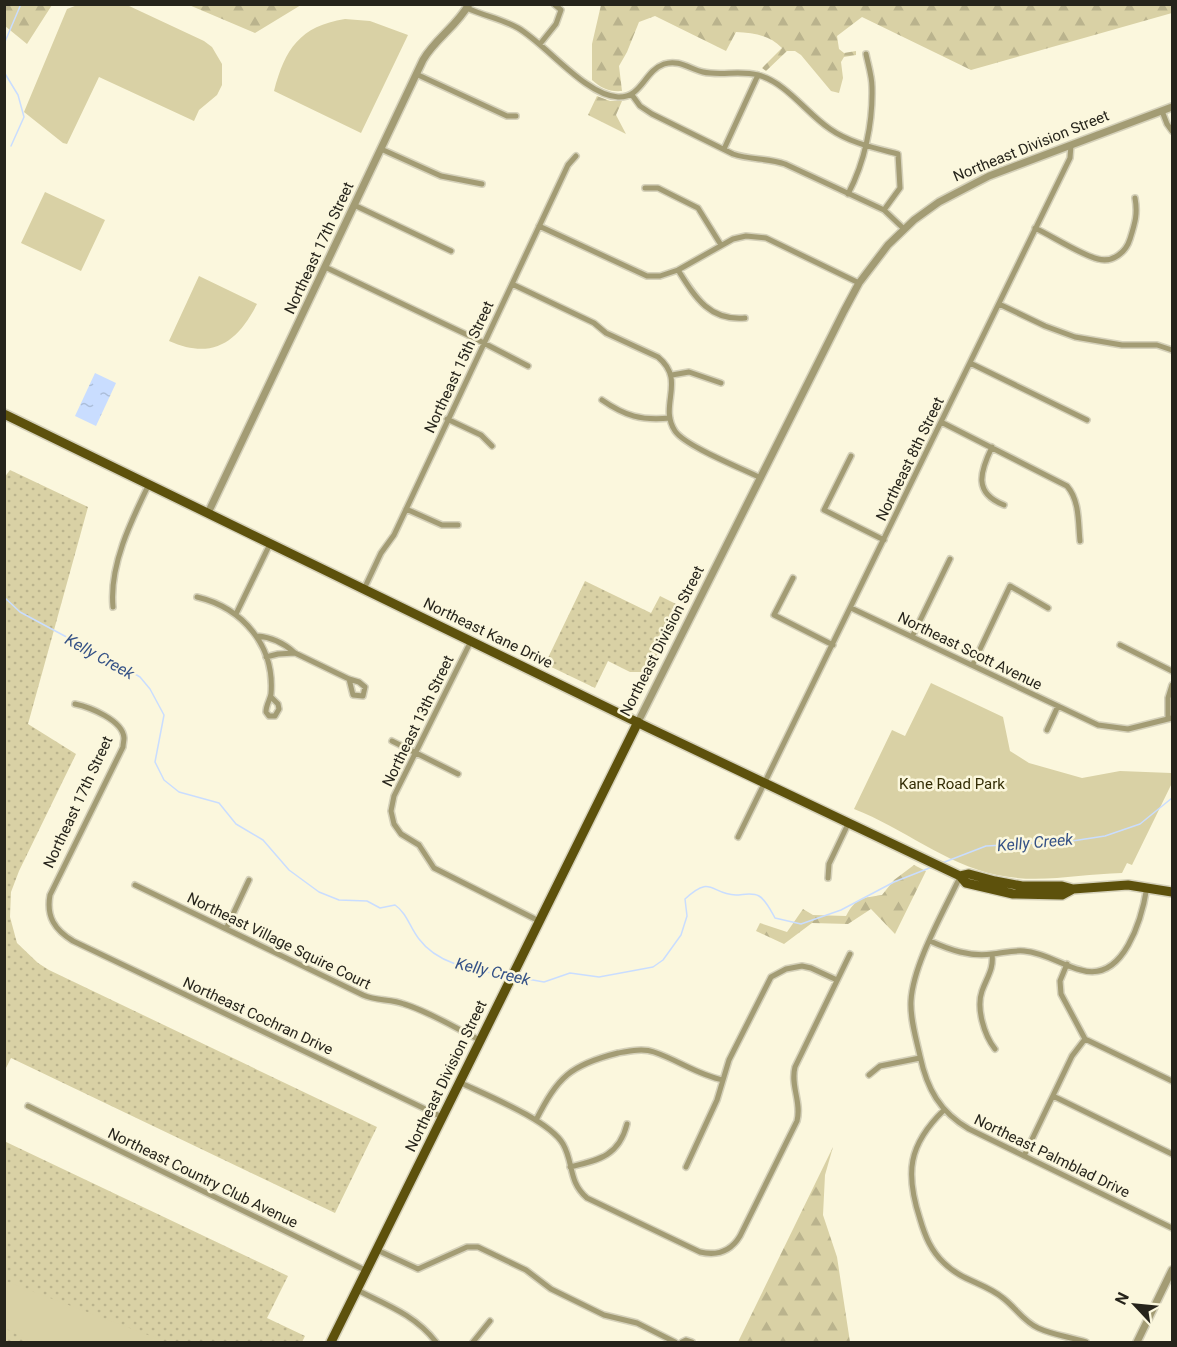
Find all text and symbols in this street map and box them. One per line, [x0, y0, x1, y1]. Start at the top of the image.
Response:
street label: Northeast Division Street [951, 106, 1112, 185]
street label: Northeast 17th Street [280, 179, 358, 317]
street label: Northeast 15th Street [420, 298, 498, 436]
street label: Northeast 8th Street [872, 394, 948, 524]
street label: Northeast Division Street [616, 563, 708, 719]
street label: Northeast Kane Drive [420, 594, 556, 672]
street label: Northeast Scott Avenue [895, 608, 1045, 694]
water label: Kelly Creek [62, 630, 139, 684]
street label: Northeast 13th Street [378, 652, 458, 790]
street label: Northeast 17th Street [39, 733, 117, 871]
park label: Kane Road Park [899, 775, 1005, 793]
water label: Kelly Creek [996, 830, 1075, 855]
street label: Northeast Village Squire Court [184, 889, 374, 993]
water label: Kelly Creek [454, 954, 533, 990]
street label: Northeast Cochran Drive [180, 973, 336, 1059]
street label: Northeast Division Street [401, 997, 491, 1155]
street label: Northeast Palmblad Drive [971, 1110, 1133, 1202]
street label: Northeast Country Club Avenue [105, 1124, 301, 1232]
north arrow [1105, 1275, 1165, 1335]
text: N [1111, 1289, 1133, 1308]

